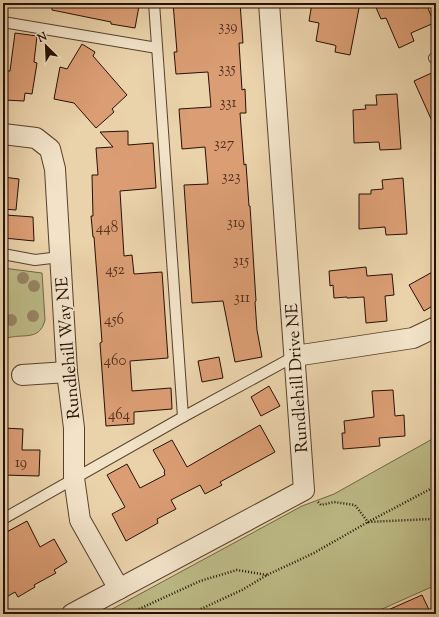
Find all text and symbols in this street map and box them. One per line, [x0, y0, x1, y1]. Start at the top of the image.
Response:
house number: 339 [218, 17, 238, 38]
north arrow [26, 26, 66, 66]
text: N [34, 29, 50, 47]
house number: 335 [218, 59, 236, 80]
house number: 331 [219, 93, 237, 114]
house number: 327 [214, 134, 235, 155]
house number: 323 [221, 167, 241, 188]
house number: 319 [227, 213, 245, 234]
house number: 448 [96, 218, 118, 239]
house number: 315 [233, 251, 249, 272]
house number: 452 [105, 260, 125, 281]
street label: Rundlehill Way NE [51, 276, 87, 420]
house number: 311 [234, 288, 250, 309]
street label: Rundlehill Drive NE [281, 302, 315, 453]
house number: 456 [104, 310, 124, 331]
house number: 460 [104, 351, 126, 372]
house number: 464 [108, 405, 131, 426]
house number: 19 [15, 453, 27, 474]

